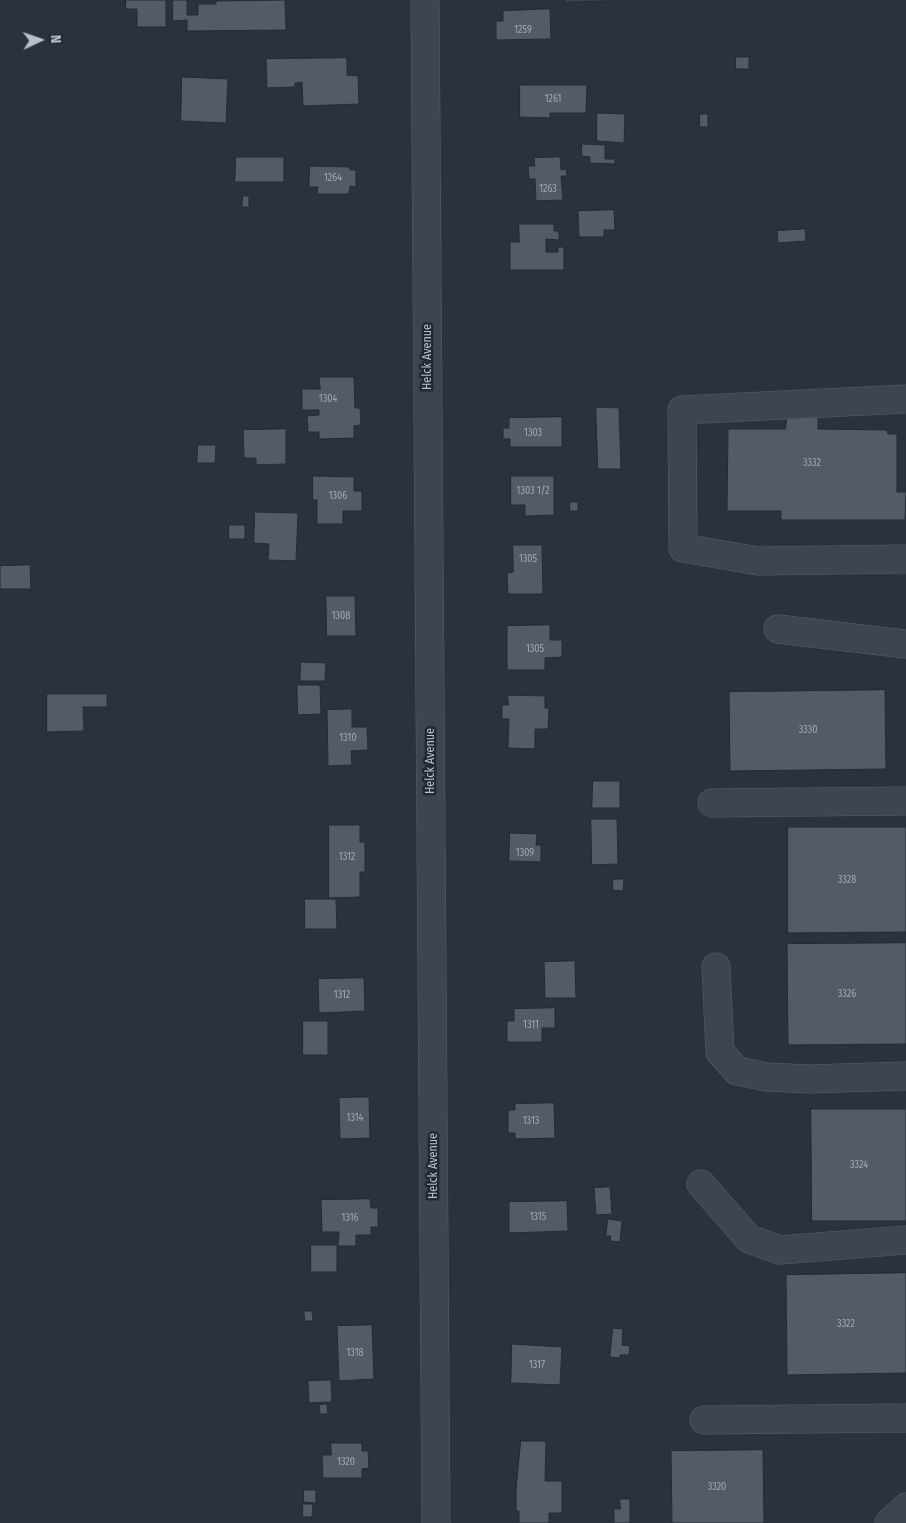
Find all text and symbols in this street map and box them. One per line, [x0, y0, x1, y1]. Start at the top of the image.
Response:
north arrow [15, 15, 65, 65]
house number: 1259 [514, 24, 532, 36]
text: N [47, 35, 64, 44]
house number: 1261 [545, 93, 561, 105]
house number: 1264 [324, 172, 342, 184]
house number: 1263 [539, 183, 557, 195]
street label: Helck Avenue [421, 324, 435, 390]
house number: 1304 [319, 393, 337, 405]
house number: 1303 [524, 427, 542, 439]
house number: 3332 [803, 457, 821, 469]
house number: 1303 1/2 [517, 485, 549, 497]
house number: 1306 [329, 490, 347, 502]
house number: 1305 [519, 553, 537, 565]
house number: 1308 [332, 610, 350, 622]
house number: 1305 [526, 643, 544, 655]
house number: 3330 [799, 724, 817, 736]
street label: Helck Avenue [424, 728, 438, 794]
house number: 1310 [339, 732, 357, 744]
house number: 1309 [516, 847, 534, 859]
house number: 1312 [339, 851, 355, 863]
house number: 3328 [838, 874, 856, 886]
house number: 3326 [838, 988, 856, 1000]
house number: 1312 [334, 989, 350, 1001]
house number: 1311 [523, 1019, 539, 1031]
house number: 1314 [347, 1112, 363, 1124]
house number: 1313 [523, 1115, 539, 1127]
street label: Helck Avenue [427, 1133, 441, 1199]
house number: 3324 [850, 1159, 868, 1171]
house number: 1315 [530, 1211, 546, 1223]
house number: 1316 [341, 1212, 359, 1224]
house number: 3322 [837, 1318, 855, 1330]
house number: 1318 [346, 1347, 364, 1359]
house number: 1317 [529, 1359, 545, 1371]
house number: 1320 [337, 1456, 355, 1468]
house number: 3320 [708, 1481, 726, 1493]

